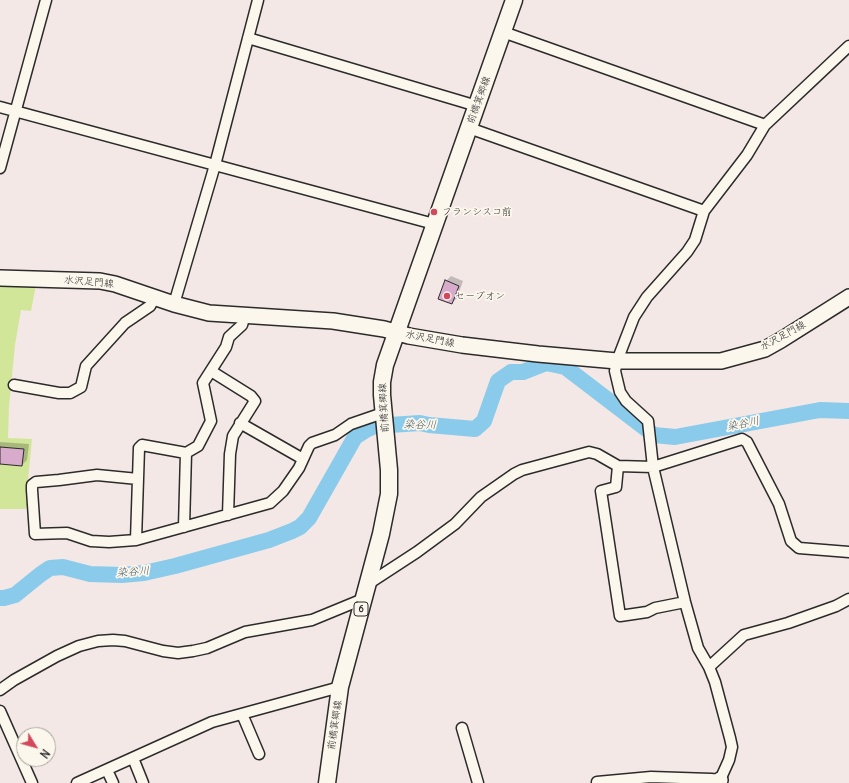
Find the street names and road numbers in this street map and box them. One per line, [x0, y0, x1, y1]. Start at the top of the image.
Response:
street label: 前橋箕郷線 [465, 74, 493, 126]
street label: 水沢足門線 [64, 274, 114, 290]
street label: 水沢足門線 [758, 319, 808, 353]
street label: 水沢足門線 [404, 328, 456, 350]
street label: 前橋箕郷線 [377, 383, 391, 433]
road number: 6 [354, 602, 368, 616]
street label: 前橋箕郷線 [326, 699, 344, 751]

